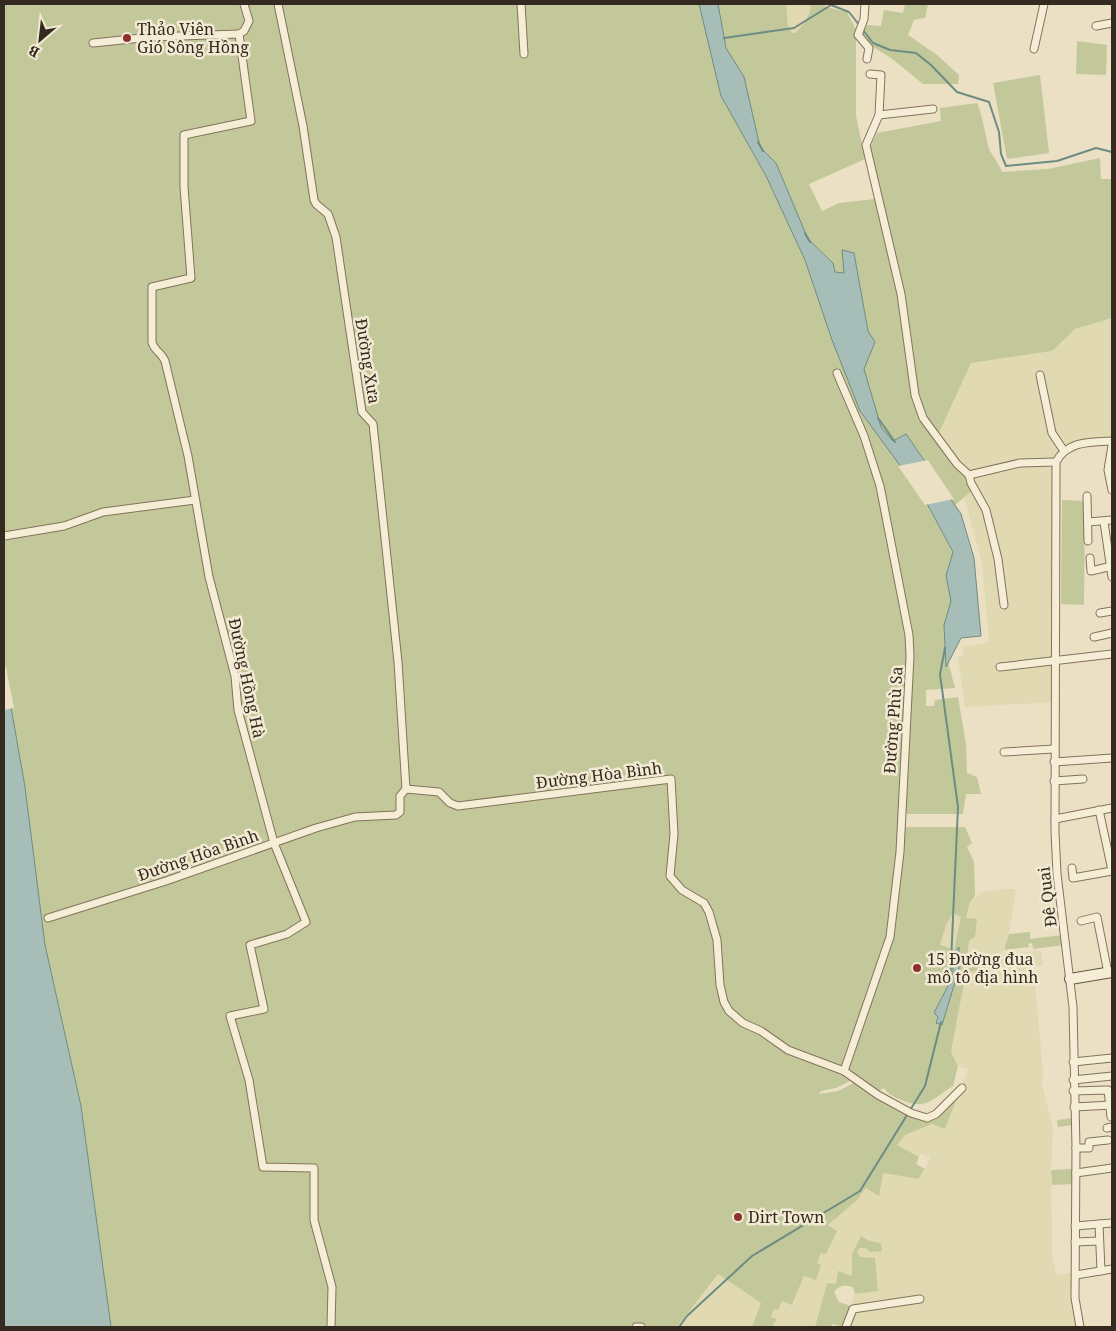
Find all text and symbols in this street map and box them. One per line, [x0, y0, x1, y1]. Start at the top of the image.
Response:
north arrow [15, 15, 65, 65]
place label: Thảo Viên Gió Sông Hồng [137, 18, 249, 58]
marker: Thảo Viên Gió Sông Hồng [121, 32, 133, 44]
text: B [25, 41, 42, 63]
street label: Đường Xưa [350, 317, 386, 405]
street label: Đường Hồng Hà [224, 616, 270, 740]
street label: Đường Phù Sa [878, 666, 908, 774]
street label: Đường Hòa Bình [535, 756, 663, 794]
street label: Đường Hòa Bình [135, 824, 261, 886]
street label: Đê Quai [1032, 866, 1062, 928]
place label: 15 Đường đua mô tô địa hình [927, 948, 1038, 988]
marker: 15 Đường đua mô tô địa hình [911, 962, 923, 974]
place label: Dirt Town [748, 1206, 824, 1228]
marker: Dirt Town [732, 1211, 744, 1223]

